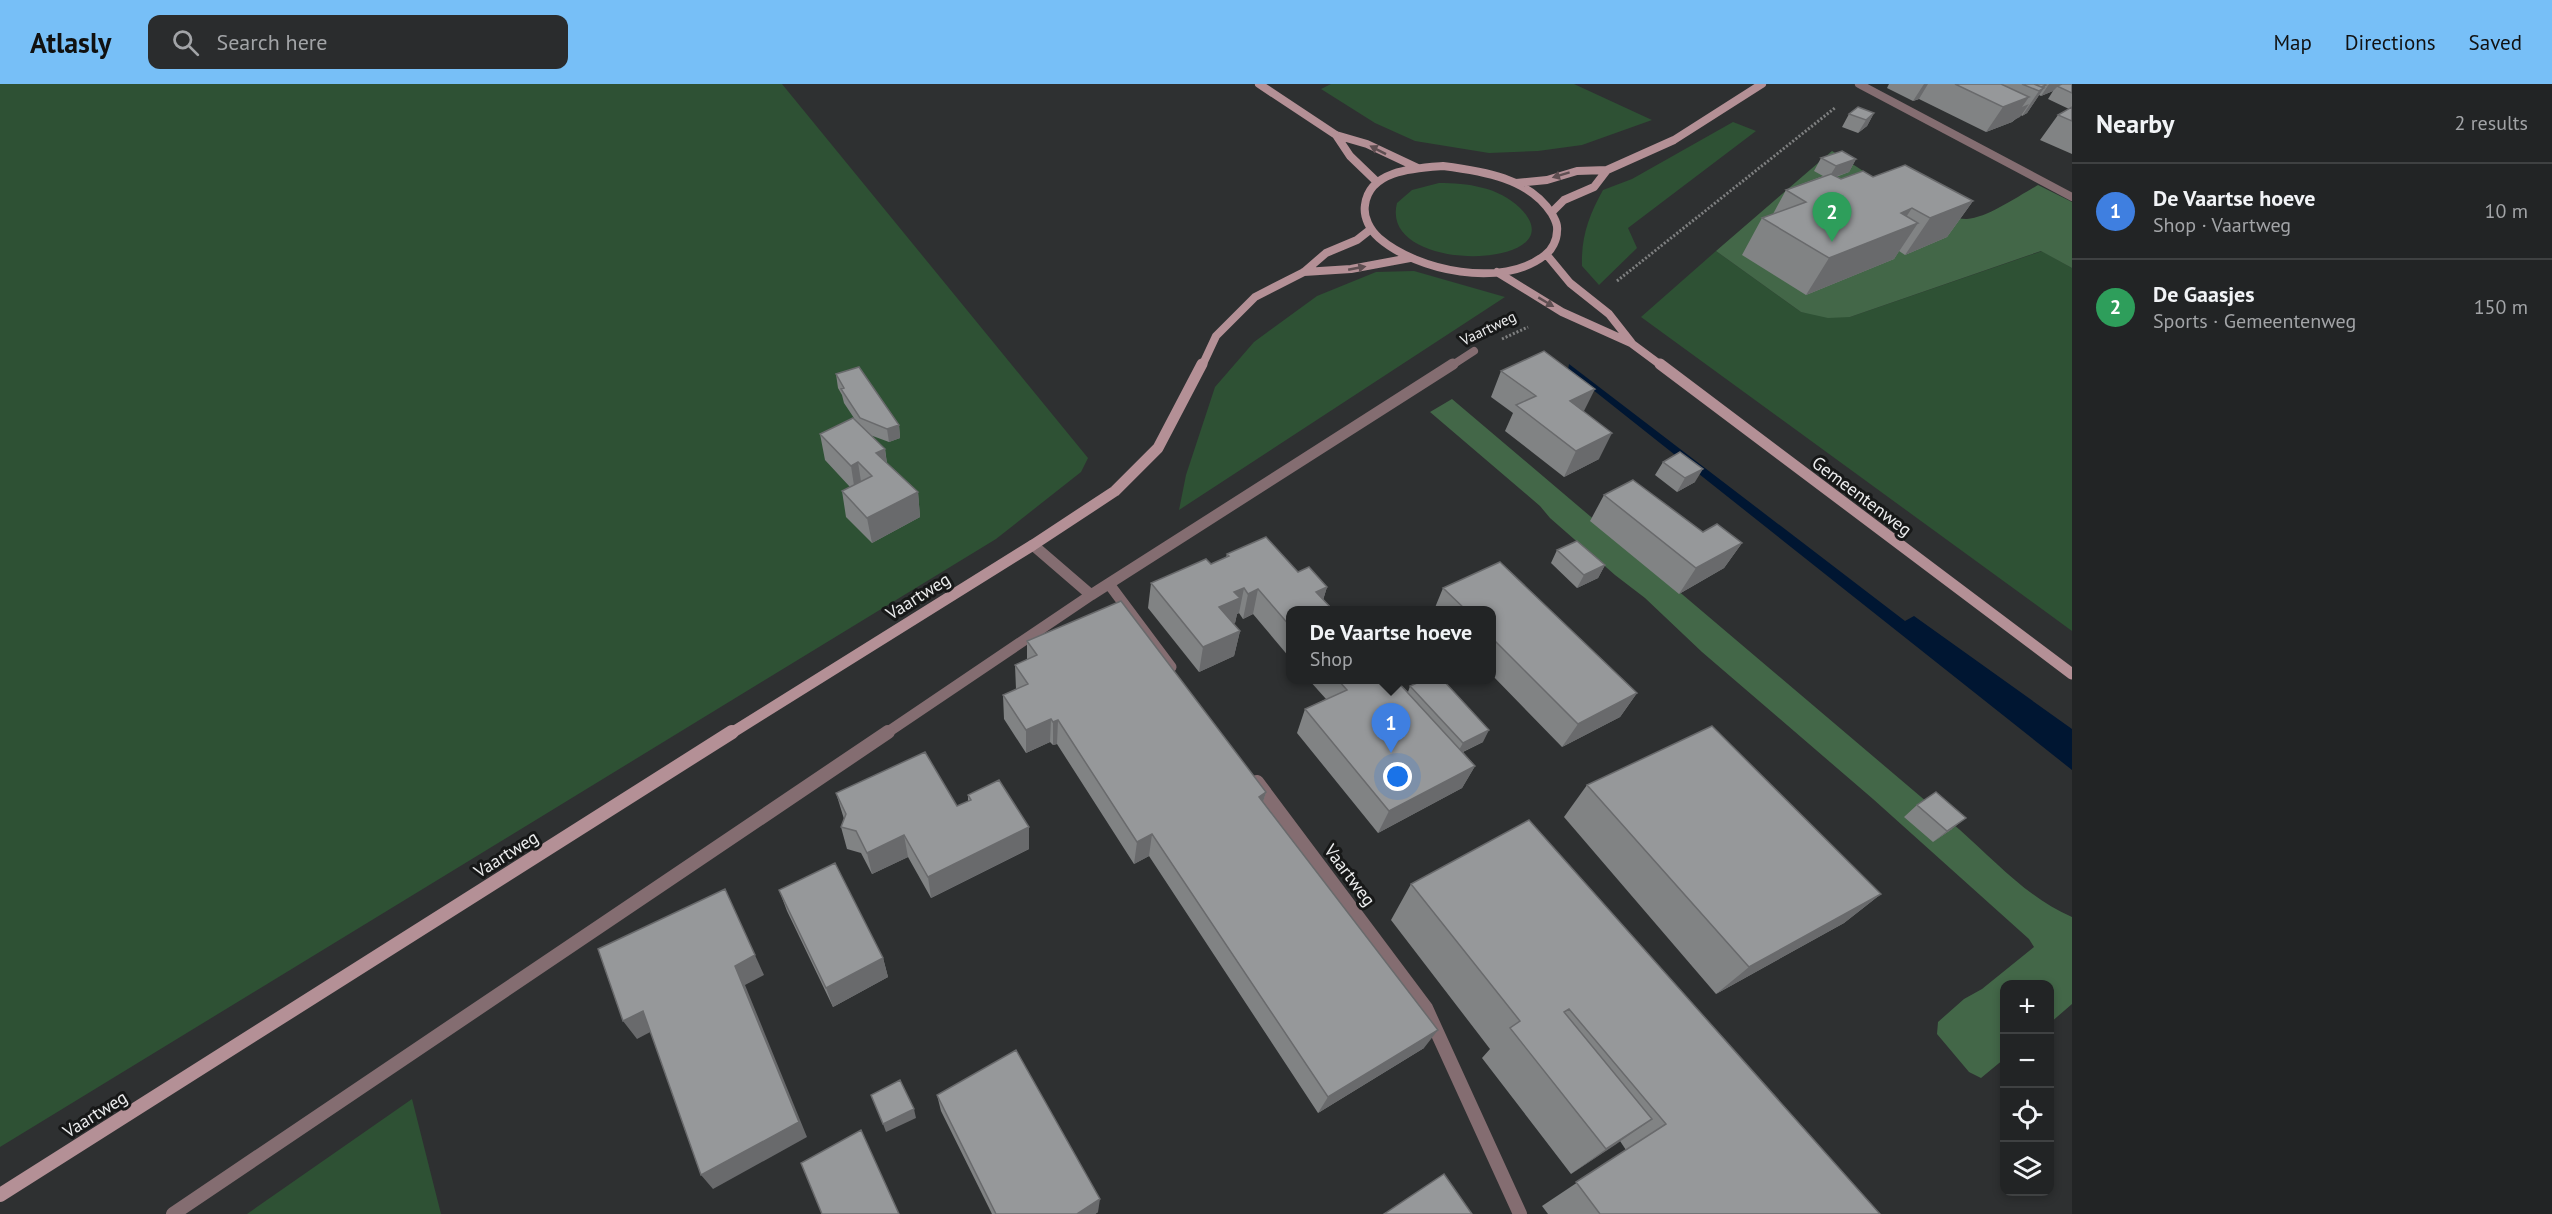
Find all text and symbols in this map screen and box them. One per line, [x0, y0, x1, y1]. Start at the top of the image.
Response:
search box [148, 15, 568, 69]
text: Atlasly [30, 24, 112, 61]
icon: search [169, 26, 202, 59]
text: Search here [217, 28, 327, 56]
text: Map [2273, 29, 2312, 56]
text: Directions [2345, 29, 2436, 56]
text: Saved [2469, 29, 2522, 56]
text: Nearby [2096, 107, 2174, 140]
text: 2 results [2455, 110, 2528, 136]
one-way arrow [1369, 145, 1386, 155]
one-way arrow [1552, 171, 1570, 180]
text: De Vaartse hoeve [2153, 184, 2315, 212]
pin: 2 [1812, 192, 1852, 242]
text: 1 [2110, 198, 2121, 224]
text: 10 m [2485, 198, 2528, 224]
text: Shop · Vaartweg [2153, 212, 2291, 238]
one-way arrow [1348, 263, 1367, 272]
text: De Gaasjes [2153, 280, 2255, 308]
text: 2 [2110, 294, 2121, 320]
text: 150 m [2474, 294, 2528, 320]
one-way arrow [1538, 297, 1554, 308]
street label: Vaartweg [1456, 306, 1519, 350]
text: Sports · Gemeentenweg [2153, 308, 2356, 334]
street label: Gemeentenweg [1807, 451, 1917, 541]
street label: Vaartweg [881, 567, 954, 625]
popup [1286, 606, 1496, 684]
text: De Vaartse hoeve [1310, 618, 1472, 646]
text: Shop [1310, 646, 1353, 672]
pin: 1 [1372, 704, 1410, 753]
your location [1383, 762, 1412, 791]
street label: Vaartweg [469, 825, 542, 883]
street label: Vaartweg [1319, 839, 1381, 911]
map controls [2000, 980, 2054, 1196]
button: + [2000, 980, 2054, 1034]
button: − [2000, 1034, 2054, 1088]
street label: Vaartweg [58, 1085, 131, 1143]
button: locate [2000, 1088, 2054, 1142]
button: layers [2000, 1142, 2054, 1196]

